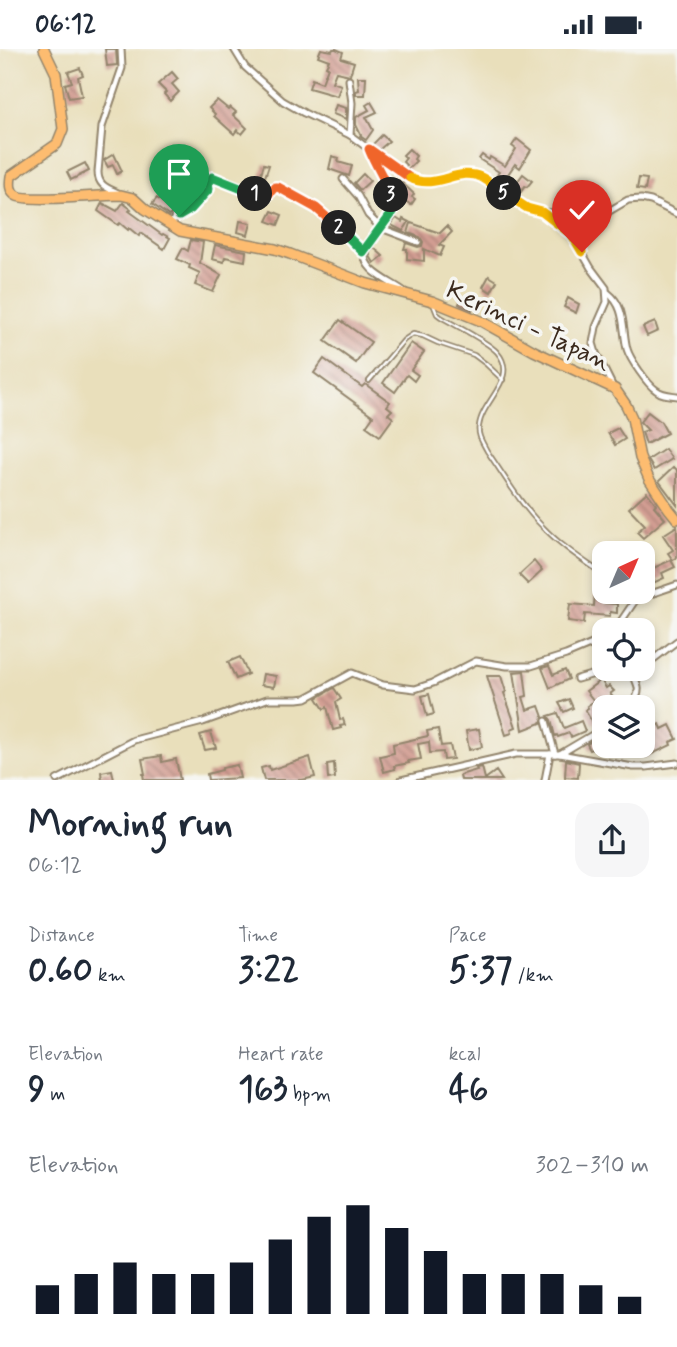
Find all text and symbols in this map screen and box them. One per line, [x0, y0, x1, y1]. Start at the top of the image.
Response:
text: 06:12 [35, 8, 96, 42]
pin [149, 144, 209, 216]
icon: arrive [160, 155, 198, 193]
pin: 5 [486, 176, 522, 211]
pin: 1 [238, 177, 272, 211]
pin: 3 [374, 177, 408, 213]
text: 5 [498, 180, 509, 205]
pin [552, 180, 612, 252]
text: 1 [250, 181, 259, 206]
text: 3 [386, 182, 395, 207]
icon: check [563, 191, 601, 229]
pin: 2 [322, 211, 356, 245]
text: 2 [334, 215, 343, 240]
street label: Kerinci - Tapan [440, 274, 616, 380]
north arrow [592, 541, 654, 604]
map controls [592, 541, 655, 758]
button: locate [592, 618, 655, 681]
button: layers [592, 695, 655, 758]
text: Morning run [28, 800, 233, 849]
button: share [575, 803, 649, 877]
text: 06:12 [28, 851, 82, 881]
text: Distance [28, 923, 95, 948]
text: Time [238, 923, 278, 948]
text: Pace [449, 923, 486, 948]
text: 0.60 [28, 948, 93, 994]
text: 3:22 [238, 948, 299, 994]
text: 5:37 [449, 948, 512, 994]
text: km [93, 963, 126, 988]
text: /km [512, 963, 554, 988]
text: Elevation [28, 1042, 103, 1067]
text: Heart rate [238, 1042, 324, 1067]
text: kcal [449, 1042, 481, 1067]
text: 9 [28, 1067, 45, 1113]
text: 163 [238, 1067, 288, 1113]
text: 46 [449, 1067, 488, 1113]
text: m [45, 1082, 65, 1107]
text: bpm [288, 1082, 331, 1107]
text: Elevation [28, 1151, 119, 1181]
text: 302–310 m [535, 1151, 649, 1181]

